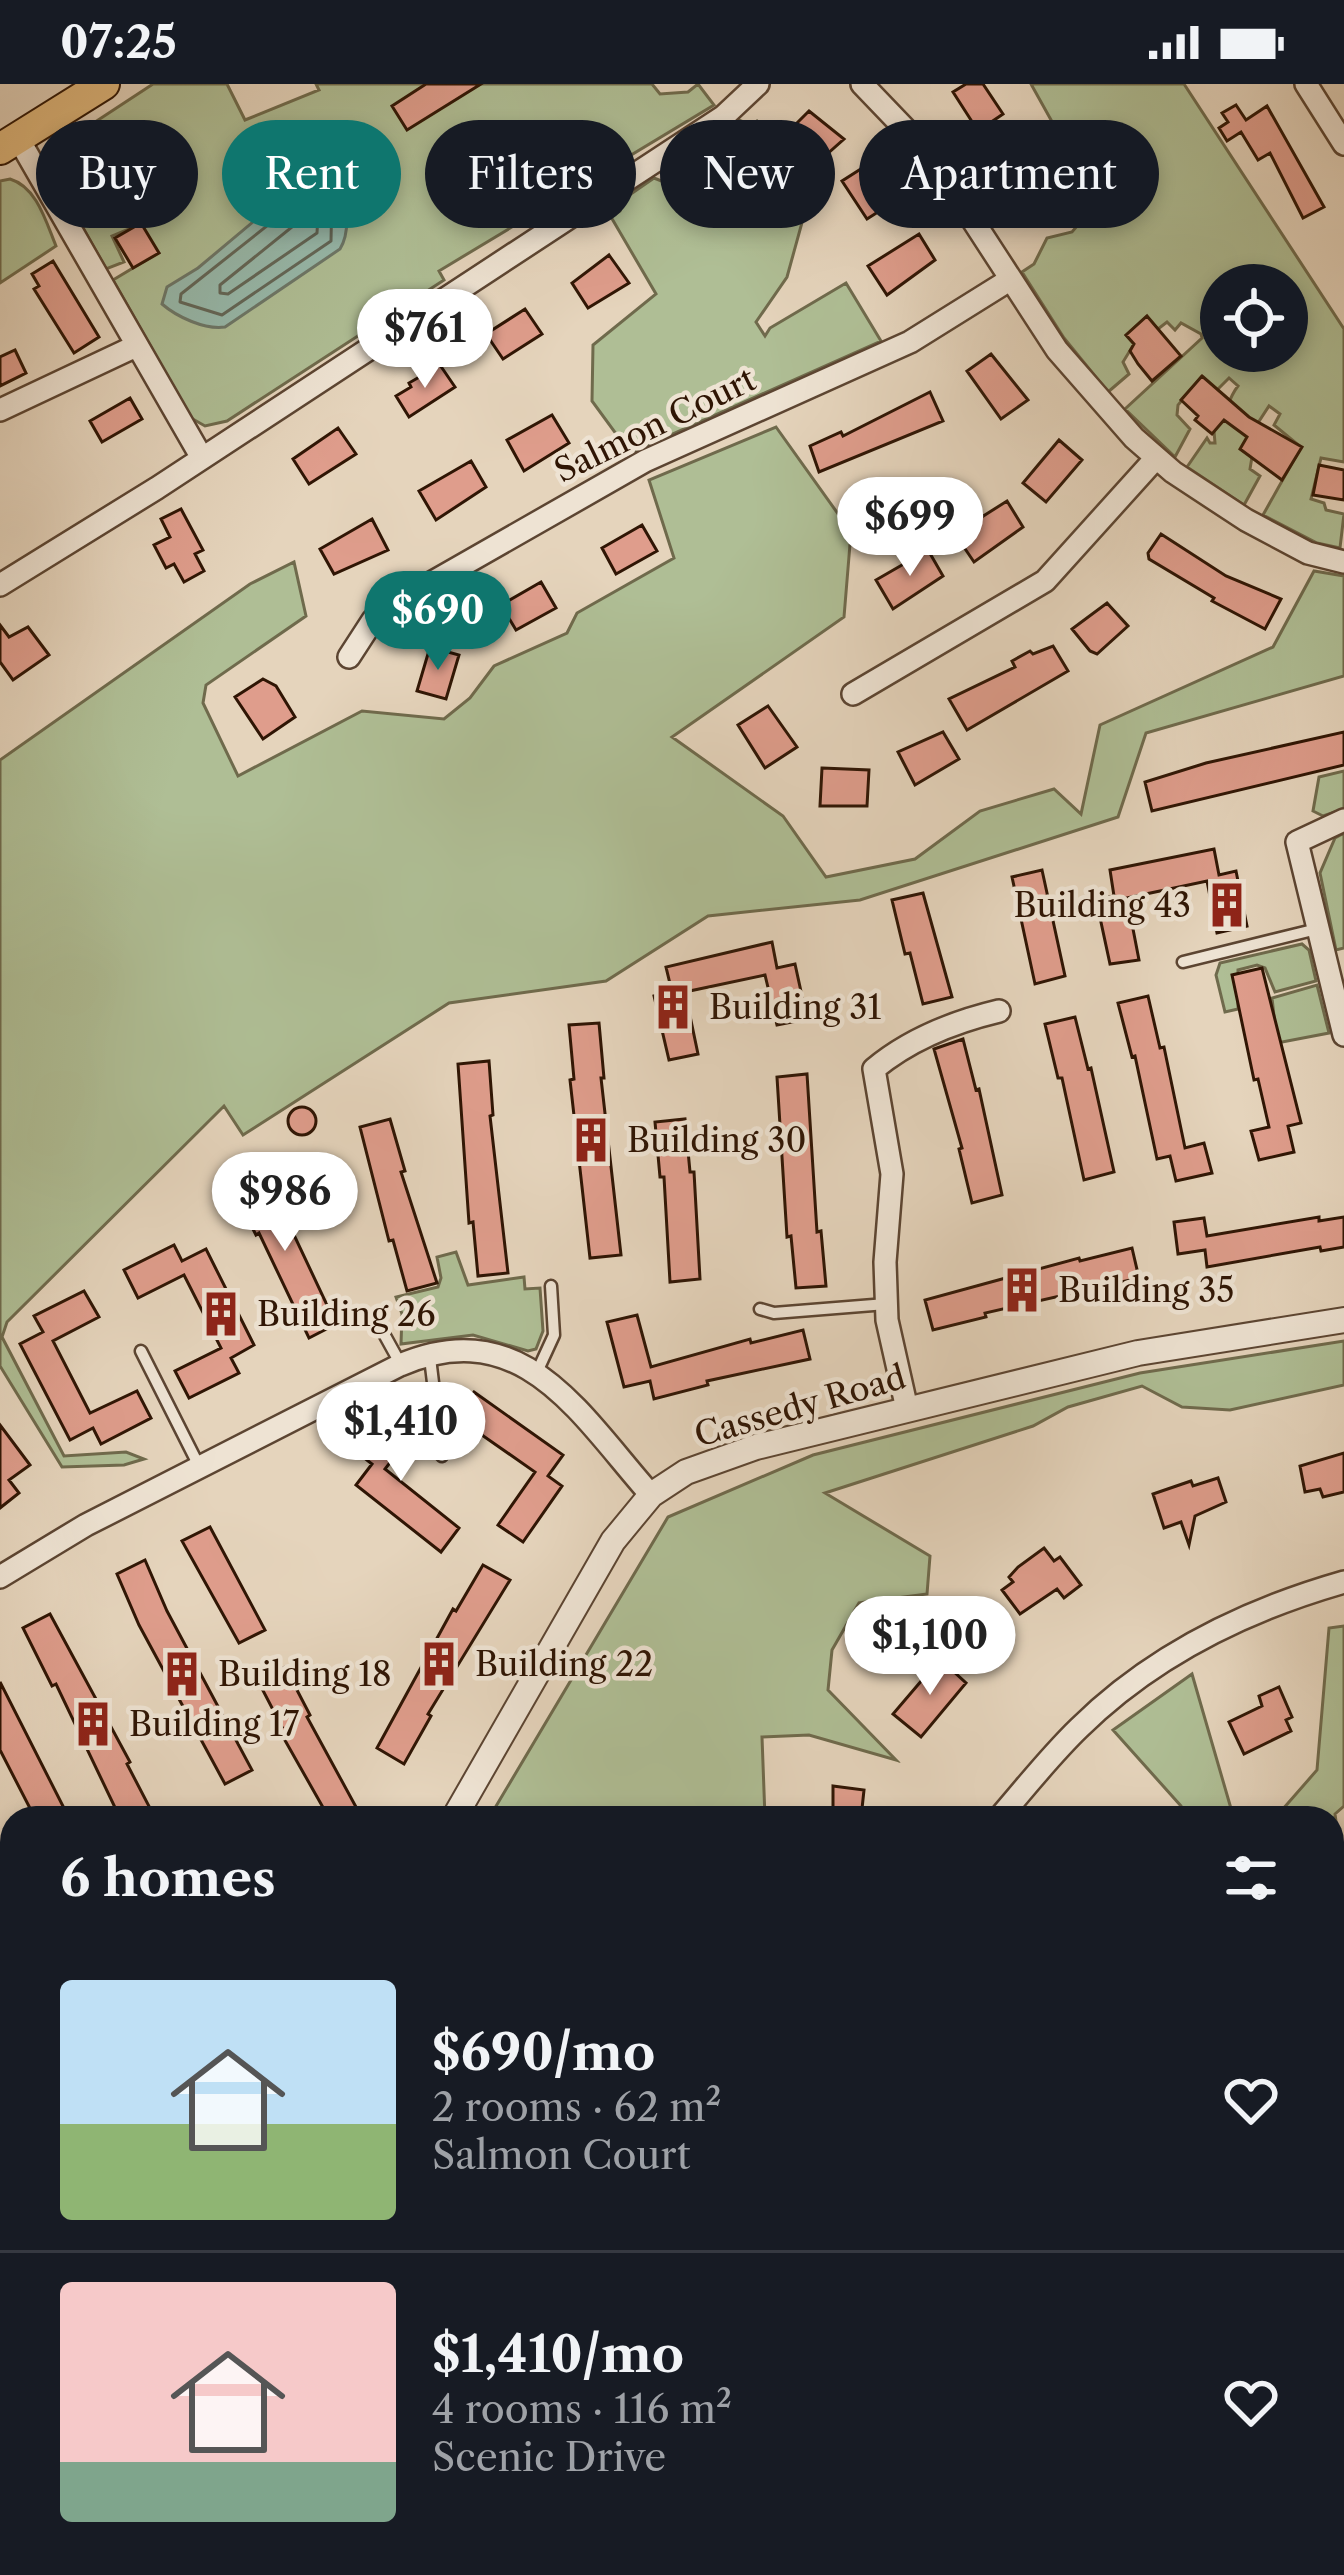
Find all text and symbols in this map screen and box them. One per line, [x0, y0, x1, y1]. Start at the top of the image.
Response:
text: 07:25 [60, 14, 177, 70]
chip: Buy [36, 120, 198, 228]
chip: Rent [222, 120, 401, 228]
chip: Filters [425, 120, 636, 228]
chip: New [660, 120, 835, 228]
chip: Apartment [859, 120, 1159, 228]
map controls [1200, 264, 1308, 372]
button: locate [1200, 264, 1308, 372]
pin: $761 [354, 289, 496, 391]
text: $761 [384, 304, 466, 352]
street label: Salmon Court [548, 358, 763, 491]
pin: $699 [839, 477, 981, 579]
text: $699 [864, 492, 956, 540]
pin: $690 [367, 571, 509, 673]
text: $690 [391, 586, 485, 634]
building icon: Building 43 [1202, 880, 1252, 930]
place label: Building 43 [1014, 885, 1191, 926]
building icon: Building 31 [648, 982, 698, 1032]
place label: Building 31 [709, 987, 881, 1028]
building icon: Building 30 [566, 1115, 616, 1165]
place label: Building 30 [627, 1120, 806, 1161]
pin: $986 [214, 1152, 356, 1254]
text: $986 [239, 1167, 331, 1215]
building icon: Building 35 [997, 1265, 1047, 1315]
place label: Building 35 [1058, 1270, 1234, 1311]
building icon: Building 26 [196, 1289, 246, 1339]
place label: Building 26 [257, 1294, 436, 1335]
street label: Cassedy Road [690, 1356, 910, 1456]
pin: $1,410 [303, 1382, 499, 1484]
text: $1,410 [343, 1397, 459, 1445]
pin: $1,100 [832, 1596, 1028, 1698]
text: $1,100 [872, 1611, 988, 1659]
building icon: Building 22 [414, 1639, 464, 1689]
place label: Building 22 [475, 1644, 653, 1685]
building icon: Building 18 [157, 1649, 207, 1699]
place label: Building 18 [218, 1654, 392, 1695]
building icon: Building 17 [68, 1699, 118, 1749]
place label: Building 17 [129, 1704, 299, 1745]
icon: filters [1218, 1845, 1284, 1911]
text: 6 homes [60, 1847, 276, 1909]
text: $690/mo [432, 2021, 655, 2083]
icon: home [156, 2028, 300, 2172]
icon: heart [1218, 2067, 1284, 2133]
text: 2 rooms · 62 m² [432, 2083, 722, 2131]
text: Salmon Court [432, 2131, 691, 2179]
text: $1,410/mo [432, 2323, 684, 2385]
icon: home [156, 2330, 300, 2474]
icon: heart [1218, 2369, 1284, 2435]
text: 4 rooms · 116 m² [432, 2385, 732, 2433]
text: Scenic Drive [432, 2433, 666, 2481]

